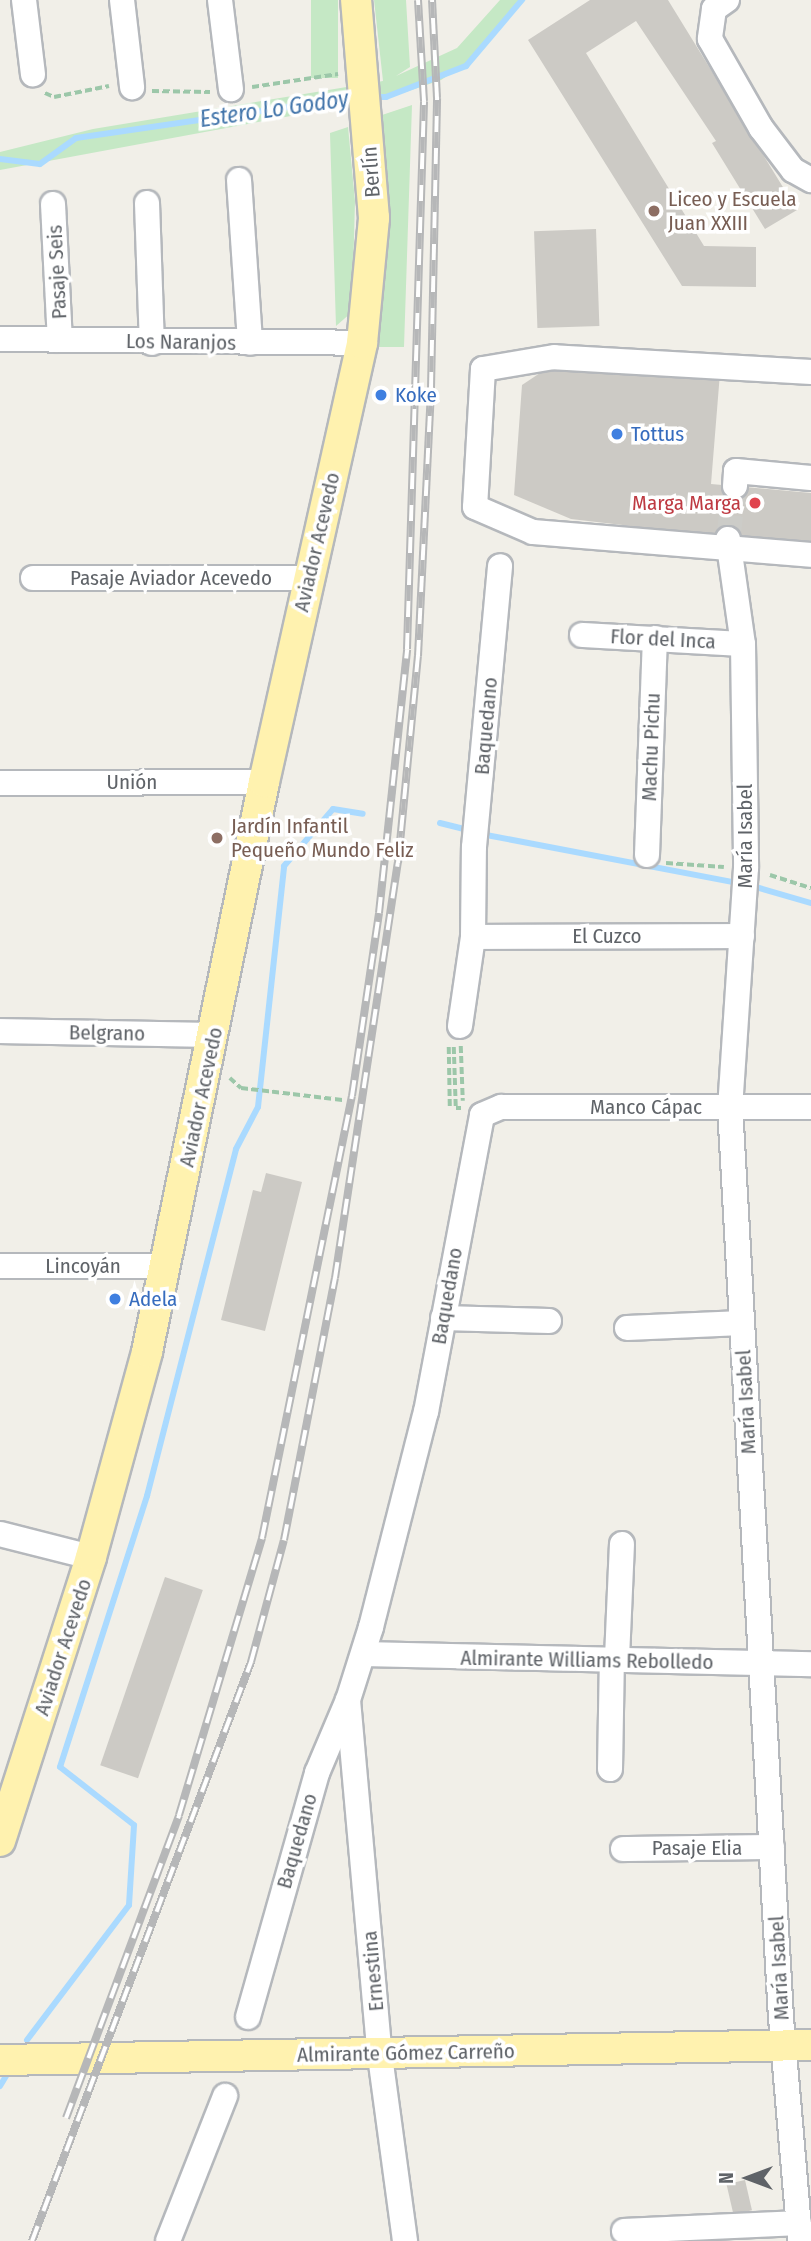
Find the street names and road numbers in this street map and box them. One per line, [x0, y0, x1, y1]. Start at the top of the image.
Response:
street label: Berlín [357, 146, 385, 198]
street label: Pasaje Seis [42, 224, 72, 320]
street label: Los Naranjos [126, 328, 236, 356]
street label: Aviador Acevedo [289, 470, 345, 614]
street label: Pasaje Aviador Acevedo [70, 565, 272, 591]
street label: Flor del Inca [610, 624, 716, 654]
street label: Baquedano [469, 676, 503, 776]
street label: Machu Pichu [637, 692, 665, 802]
street label: Unión [107, 769, 157, 795]
street label: María Isabel [732, 784, 758, 888]
street label: El Cuzco [572, 923, 642, 949]
street label: Belgrano [69, 1020, 145, 1046]
street label: Aviador Acevedo [174, 1025, 228, 1169]
street label: Manco Cápac [590, 1094, 702, 1120]
street label: Baquedano [426, 1246, 468, 1346]
street label: Lincoyán [45, 1253, 121, 1279]
street label: María Isabel [731, 1349, 761, 1455]
street label: Aviador Acevedo [29, 1575, 97, 1719]
street label: Almirante Williams Rebolledo [460, 1645, 714, 1675]
street label: Baquedano [271, 1790, 323, 1892]
street label: Pasaje Elia [652, 1835, 742, 1861]
street label: María Isabel [764, 1915, 794, 2021]
street label: Ernestina [357, 1930, 389, 2012]
street label: Almirante Gómez Carreño [297, 2039, 515, 2067]

